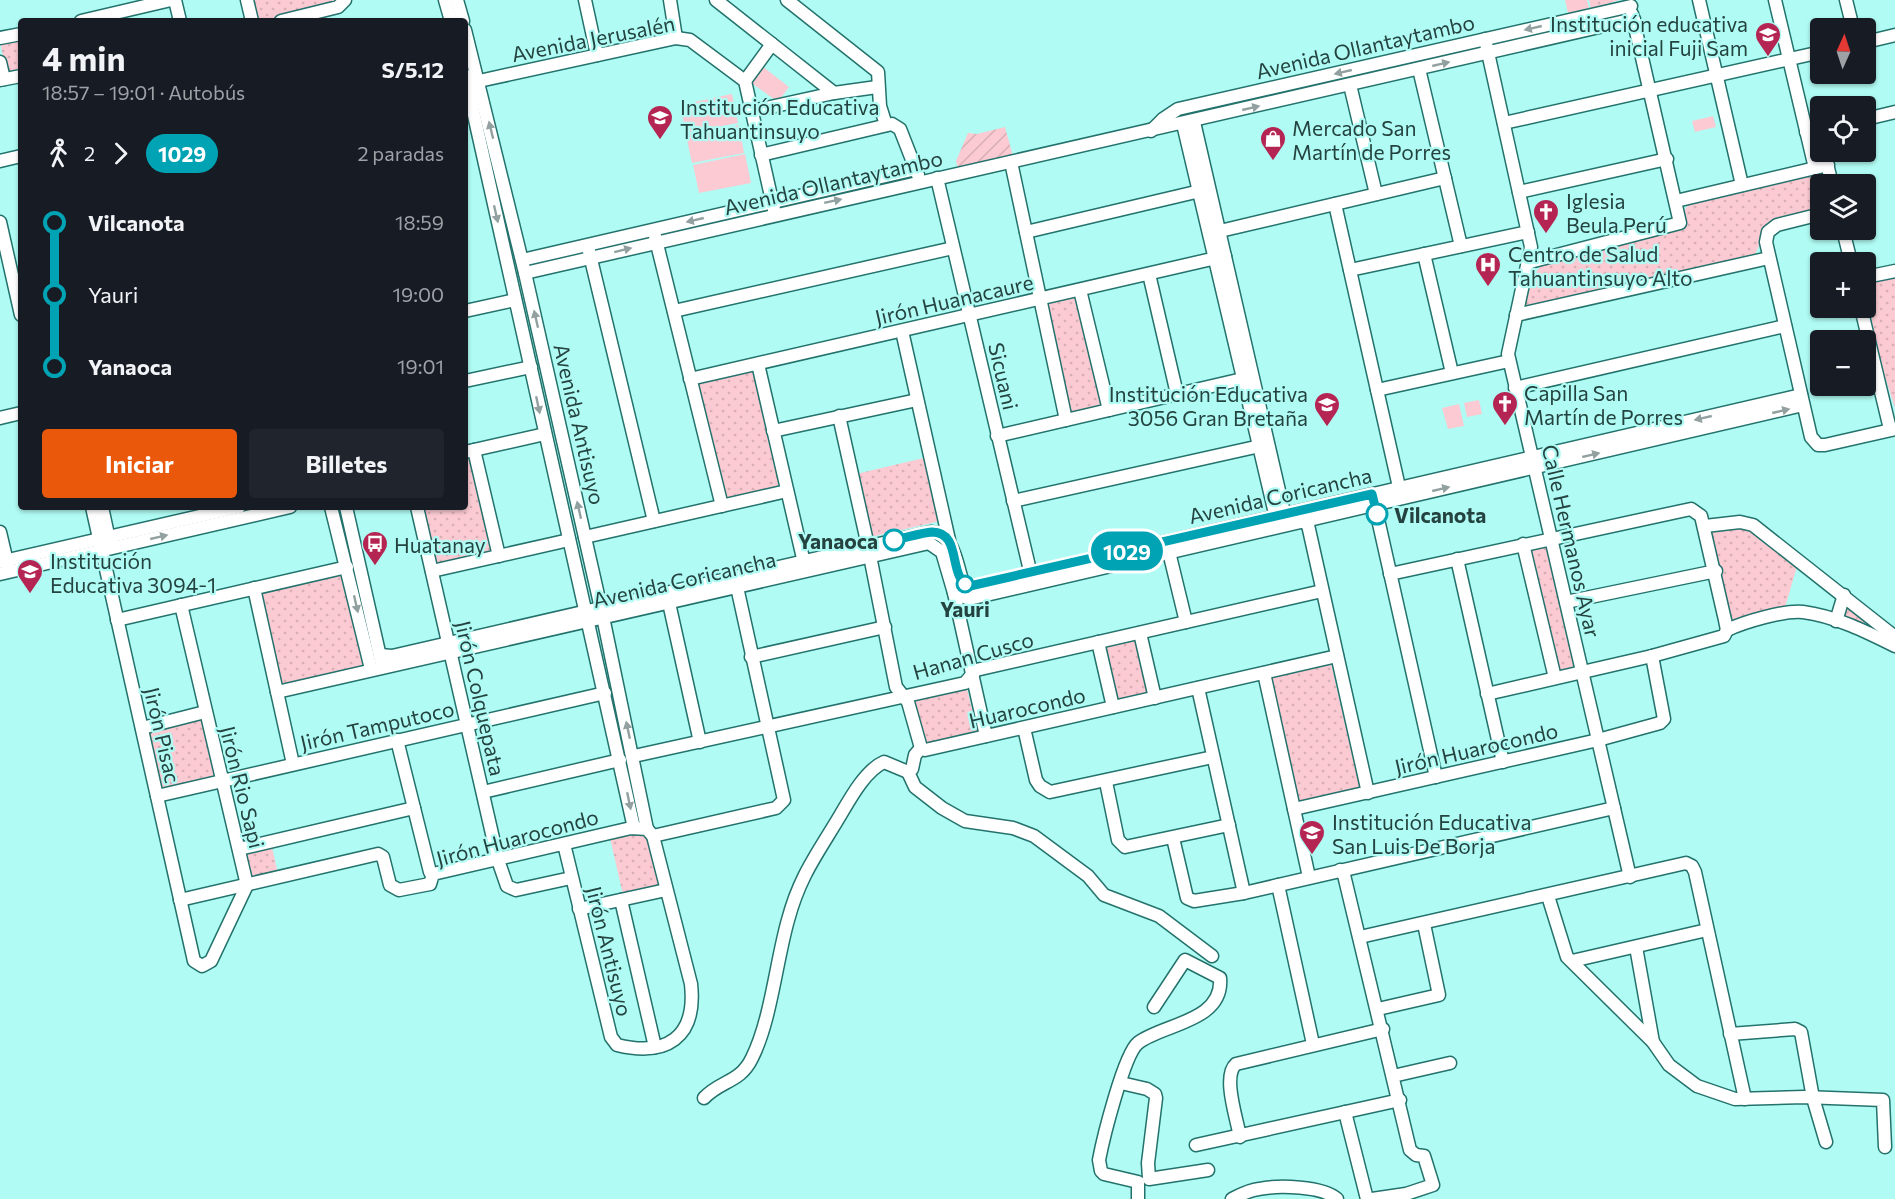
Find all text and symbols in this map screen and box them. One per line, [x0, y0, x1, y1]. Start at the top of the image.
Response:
street label: Avenida Ollantaytambo [1253, 9, 1477, 83]
street label: Avenida Jerusalén [509, 10, 677, 66]
place label: Institución educativa inicial Fuji Sam [1550, 11, 1748, 60]
north arrow [1810, 18, 1876, 84]
map controls [1810, 18, 1876, 396]
school or university icon: Institución educativa inicial Fuji Sam [1753, 20, 1783, 58]
one-way arrow [1523, 24, 1542, 34]
text: 4 min [42, 37, 126, 78]
text: S/5.12 [382, 56, 444, 83]
one-way arrow [1431, 59, 1450, 69]
one-way arrow [1333, 67, 1352, 77]
text: 18:57 – 19:01 · Autobús [42, 80, 245, 104]
place label: Institución Educativa Tahuantinsuyo [680, 94, 879, 143]
button: locate [1810, 96, 1876, 162]
school or university icon: Institución Educativa Tahuantinsuyo [645, 103, 675, 141]
one-way arrow [1242, 103, 1260, 113]
place label: Mercado San Martín de Porres [1292, 115, 1451, 164]
one-way arrow [485, 121, 495, 139]
shop icon: Mercado San Martín de Porres [1258, 124, 1288, 162]
icon: walk [42, 137, 75, 170]
icon: forward [104, 137, 137, 170]
text: 2 [84, 141, 95, 165]
text: 1029 [158, 141, 206, 166]
text: 2 paradas [357, 141, 444, 165]
street label: Avenida Ollantaytambo [721, 145, 945, 219]
button: layers [1810, 174, 1876, 240]
place label: Iglesia Beula Perú [1566, 188, 1667, 237]
one-way arrow [824, 196, 843, 205]
church icon: Iglesia Beula Perú [1531, 197, 1561, 235]
one-way arrow [492, 205, 501, 224]
text: Vilcanota [88, 209, 185, 236]
text: 18:59 [395, 210, 444, 234]
one-way arrow [686, 215, 704, 225]
place label: Centro de Salud Tahuantinsuyo Alto [1508, 241, 1693, 290]
one-way arrow [614, 245, 632, 255]
hospital icon: Centro de Salud Tahuantinsuyo Alto [1473, 250, 1503, 288]
button: + [1810, 252, 1876, 318]
street label: Jirón Huanacaure [872, 269, 1036, 329]
text: Yauri [88, 281, 138, 308]
text: 19:00 [392, 282, 444, 306]
one-way arrow [530, 310, 540, 329]
button: − [1810, 330, 1876, 396]
street label: Sicuani [984, 340, 1024, 412]
street label: Avenida Antisuyo [549, 341, 611, 507]
text: Yanaoca [88, 353, 172, 380]
text: 19:01 [397, 354, 444, 378]
place label: Capilla San Martín de Porres [1524, 380, 1683, 429]
place label: Institución Educativa 3056 Gran Bretaña [1109, 381, 1308, 430]
church icon: Capilla San Martín de Porres [1490, 389, 1520, 427]
school or university icon: Institución Educativa 3056 Gran Bretaña [1312, 390, 1342, 428]
one-way arrow [534, 395, 544, 414]
one-way arrow [1772, 405, 1791, 415]
one-way arrow [1694, 413, 1712, 423]
button: Iniciar [42, 429, 237, 498]
button: Billetes [249, 429, 444, 498]
street label: Calle Hermanos Ayar [1538, 442, 1606, 640]
one-way arrow [1582, 450, 1601, 459]
street label: Avenida Coricancha [1186, 462, 1374, 528]
one-way arrow [1432, 484, 1451, 494]
one-way arrow [574, 500, 583, 519]
place label: Vilcanota [1394, 502, 1486, 527]
marker: Vilcanota [1366, 503, 1388, 525]
place label: Yanaoca [798, 528, 878, 553]
bus stop icon: Huatanay [360, 529, 390, 567]
marker: Yanaoca [883, 529, 905, 551]
one-way arrow [150, 531, 168, 541]
place label: Huatanay [394, 532, 486, 557]
line badge: 1029 [1085, 532, 1169, 570]
text: 1029 [1103, 539, 1151, 564]
street label: Avenida Coricancha [590, 546, 778, 612]
place label: Institución Educativa 3094-1 [50, 548, 216, 597]
school or university icon: Institución Educativa 3094-1 [15, 557, 45, 595]
marker: Yauri [956, 575, 974, 593]
one-way arrow [352, 595, 361, 614]
place label: Yauri [940, 596, 990, 621]
street label: Jirón Colquepata [451, 618, 511, 778]
street label: Hanan Cusco [910, 626, 1036, 684]
street label: Huarocondo [966, 681, 1088, 733]
street label: Jirón Pisac [140, 685, 186, 785]
street label: Jirón Tamputoco [298, 695, 456, 755]
street label: Jirón Huarocondo [1392, 717, 1560, 779]
one-way arrow [623, 721, 632, 740]
street label: Jirón Rio Sapi [216, 723, 270, 851]
one-way arrow [624, 791, 634, 810]
street label: Jirón Huarocondo [433, 803, 601, 871]
place label: Institución Educativa San Luis De Borja [1332, 809, 1531, 858]
school or university icon: Institución Educativa San Luis De Borja [1297, 818, 1327, 856]
street label: Jirón Antisuyo [582, 883, 638, 1019]

